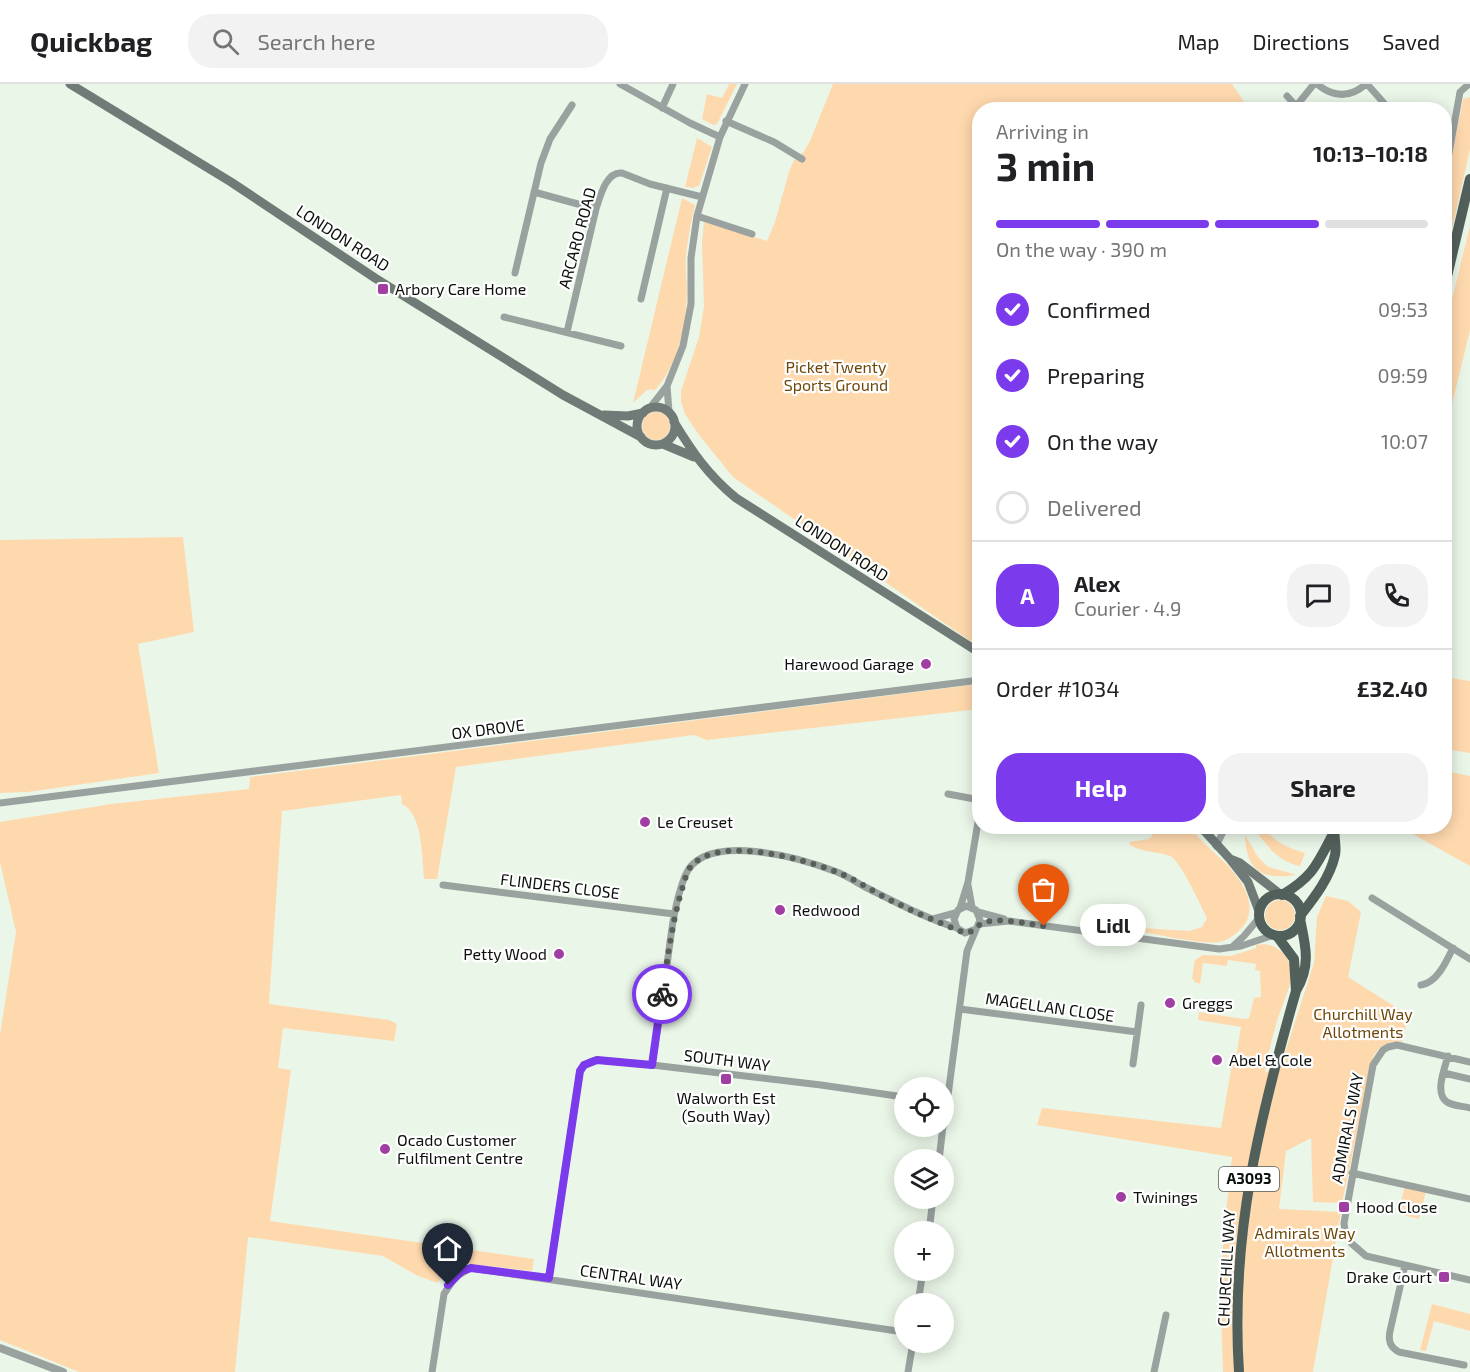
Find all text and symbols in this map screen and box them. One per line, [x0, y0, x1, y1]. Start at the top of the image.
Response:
search box [188, 14, 608, 68]
text: Quickbag [30, 24, 152, 58]
icon: search [209, 25, 242, 58]
text: Search here [257, 28, 376, 54]
text: Map [1177, 29, 1220, 54]
text: Directions [1253, 29, 1349, 54]
text: Saved [1382, 29, 1440, 54]
text: Arriving in [996, 119, 1089, 143]
text: 10:13–10:18 [1313, 140, 1428, 166]
text: 3 min [996, 142, 1095, 189]
street label: ARCARO ROAD [554, 185, 599, 291]
street label: LONDON ROAD [293, 200, 393, 275]
text: On the way · 390 m [996, 237, 1167, 261]
place label: Arbory Care Home [395, 279, 526, 298]
marker: Arbory Care Home [376, 282, 390, 296]
icon: check [996, 293, 1029, 326]
text: Confirmed [1047, 296, 1151, 322]
text: 09:53 [1378, 297, 1428, 321]
park label: Picket Twenty Sports Ground [784, 357, 888, 394]
icon: check [996, 359, 1029, 392]
text: Preparing [1047, 362, 1145, 388]
text: 09:59 [1378, 363, 1428, 387]
icon: check [996, 425, 1029, 458]
text: On the way [1047, 428, 1158, 454]
text: 10:07 [1381, 429, 1428, 453]
text: Delivered [1047, 494, 1142, 520]
street label: LONDON ROAD [792, 510, 892, 585]
button: chat [1287, 564, 1350, 627]
button: phone [1365, 564, 1428, 627]
text: Alex [1074, 570, 1120, 596]
text: A [1020, 582, 1035, 608]
text: Courier · 4.9 [1074, 596, 1181, 620]
place label: Harewood Garage [784, 654, 914, 673]
marker: Harewood Garage [919, 657, 933, 671]
text: Order #1034 [996, 675, 1120, 701]
text: £32.40 [1357, 675, 1428, 701]
street label: OX DROVE [450, 715, 526, 742]
button: Help [996, 753, 1206, 822]
button: Share [1218, 753, 1428, 822]
place label: Le Creuset [657, 812, 733, 831]
marker: Le Creuset [638, 815, 652, 829]
pin [1018, 864, 1069, 926]
street label: FLINDERS CLOSE [499, 869, 621, 902]
icon: bag [1027, 873, 1060, 906]
place label: Redwood [792, 900, 860, 919]
marker: Redwood [773, 903, 787, 917]
callout: Lidl [1080, 905, 1146, 947]
text: Lidl [1096, 913, 1130, 937]
place label: Petty Wood [463, 944, 547, 963]
marker: Petty Wood [552, 947, 566, 961]
courier [632, 964, 692, 1024]
icon: bike [646, 978, 679, 1011]
street label: MAGELLAN CLOSE [984, 988, 1116, 1025]
place label: Greggs [1182, 993, 1233, 1012]
marker: Greggs [1163, 996, 1177, 1010]
park label: Churchill Way Allotments [1313, 1004, 1413, 1041]
street label: SOUTH WAY [683, 1045, 771, 1074]
place label: Abel & Cole [1229, 1050, 1312, 1069]
marker: Abel & Cole [1210, 1053, 1224, 1067]
street label: ADMIRALS WAY [1326, 1071, 1367, 1185]
marker: Walworth Est (South Way) [719, 1072, 733, 1086]
map controls [894, 1077, 954, 1353]
button: locate [894, 1077, 954, 1137]
place label: Walworth Est (South Way) [676, 1088, 776, 1125]
place label: Ocado Customer Fulfilment Centre [397, 1130, 523, 1167]
marker: Ocado Customer Fulfilment Centre [378, 1142, 392, 1156]
button: layers [894, 1149, 954, 1209]
road number: A3093 [1219, 1167, 1279, 1191]
place label: Twinings [1133, 1187, 1198, 1206]
marker: Twinings [1114, 1190, 1128, 1204]
place label: Hood Close [1356, 1197, 1437, 1216]
marker: Hood Close [1337, 1200, 1351, 1214]
street label: CHURCHILL WAY [1213, 1209, 1238, 1327]
button: + [894, 1221, 954, 1281]
pin [422, 1223, 473, 1285]
park label: Admirals Way Allotments [1255, 1223, 1356, 1260]
icon: home [431, 1232, 464, 1265]
street label: CENTRAL WAY [579, 1260, 683, 1293]
place label: Drake Court [1346, 1267, 1432, 1286]
marker: Drake Court [1437, 1270, 1451, 1284]
button: − [894, 1293, 954, 1353]

